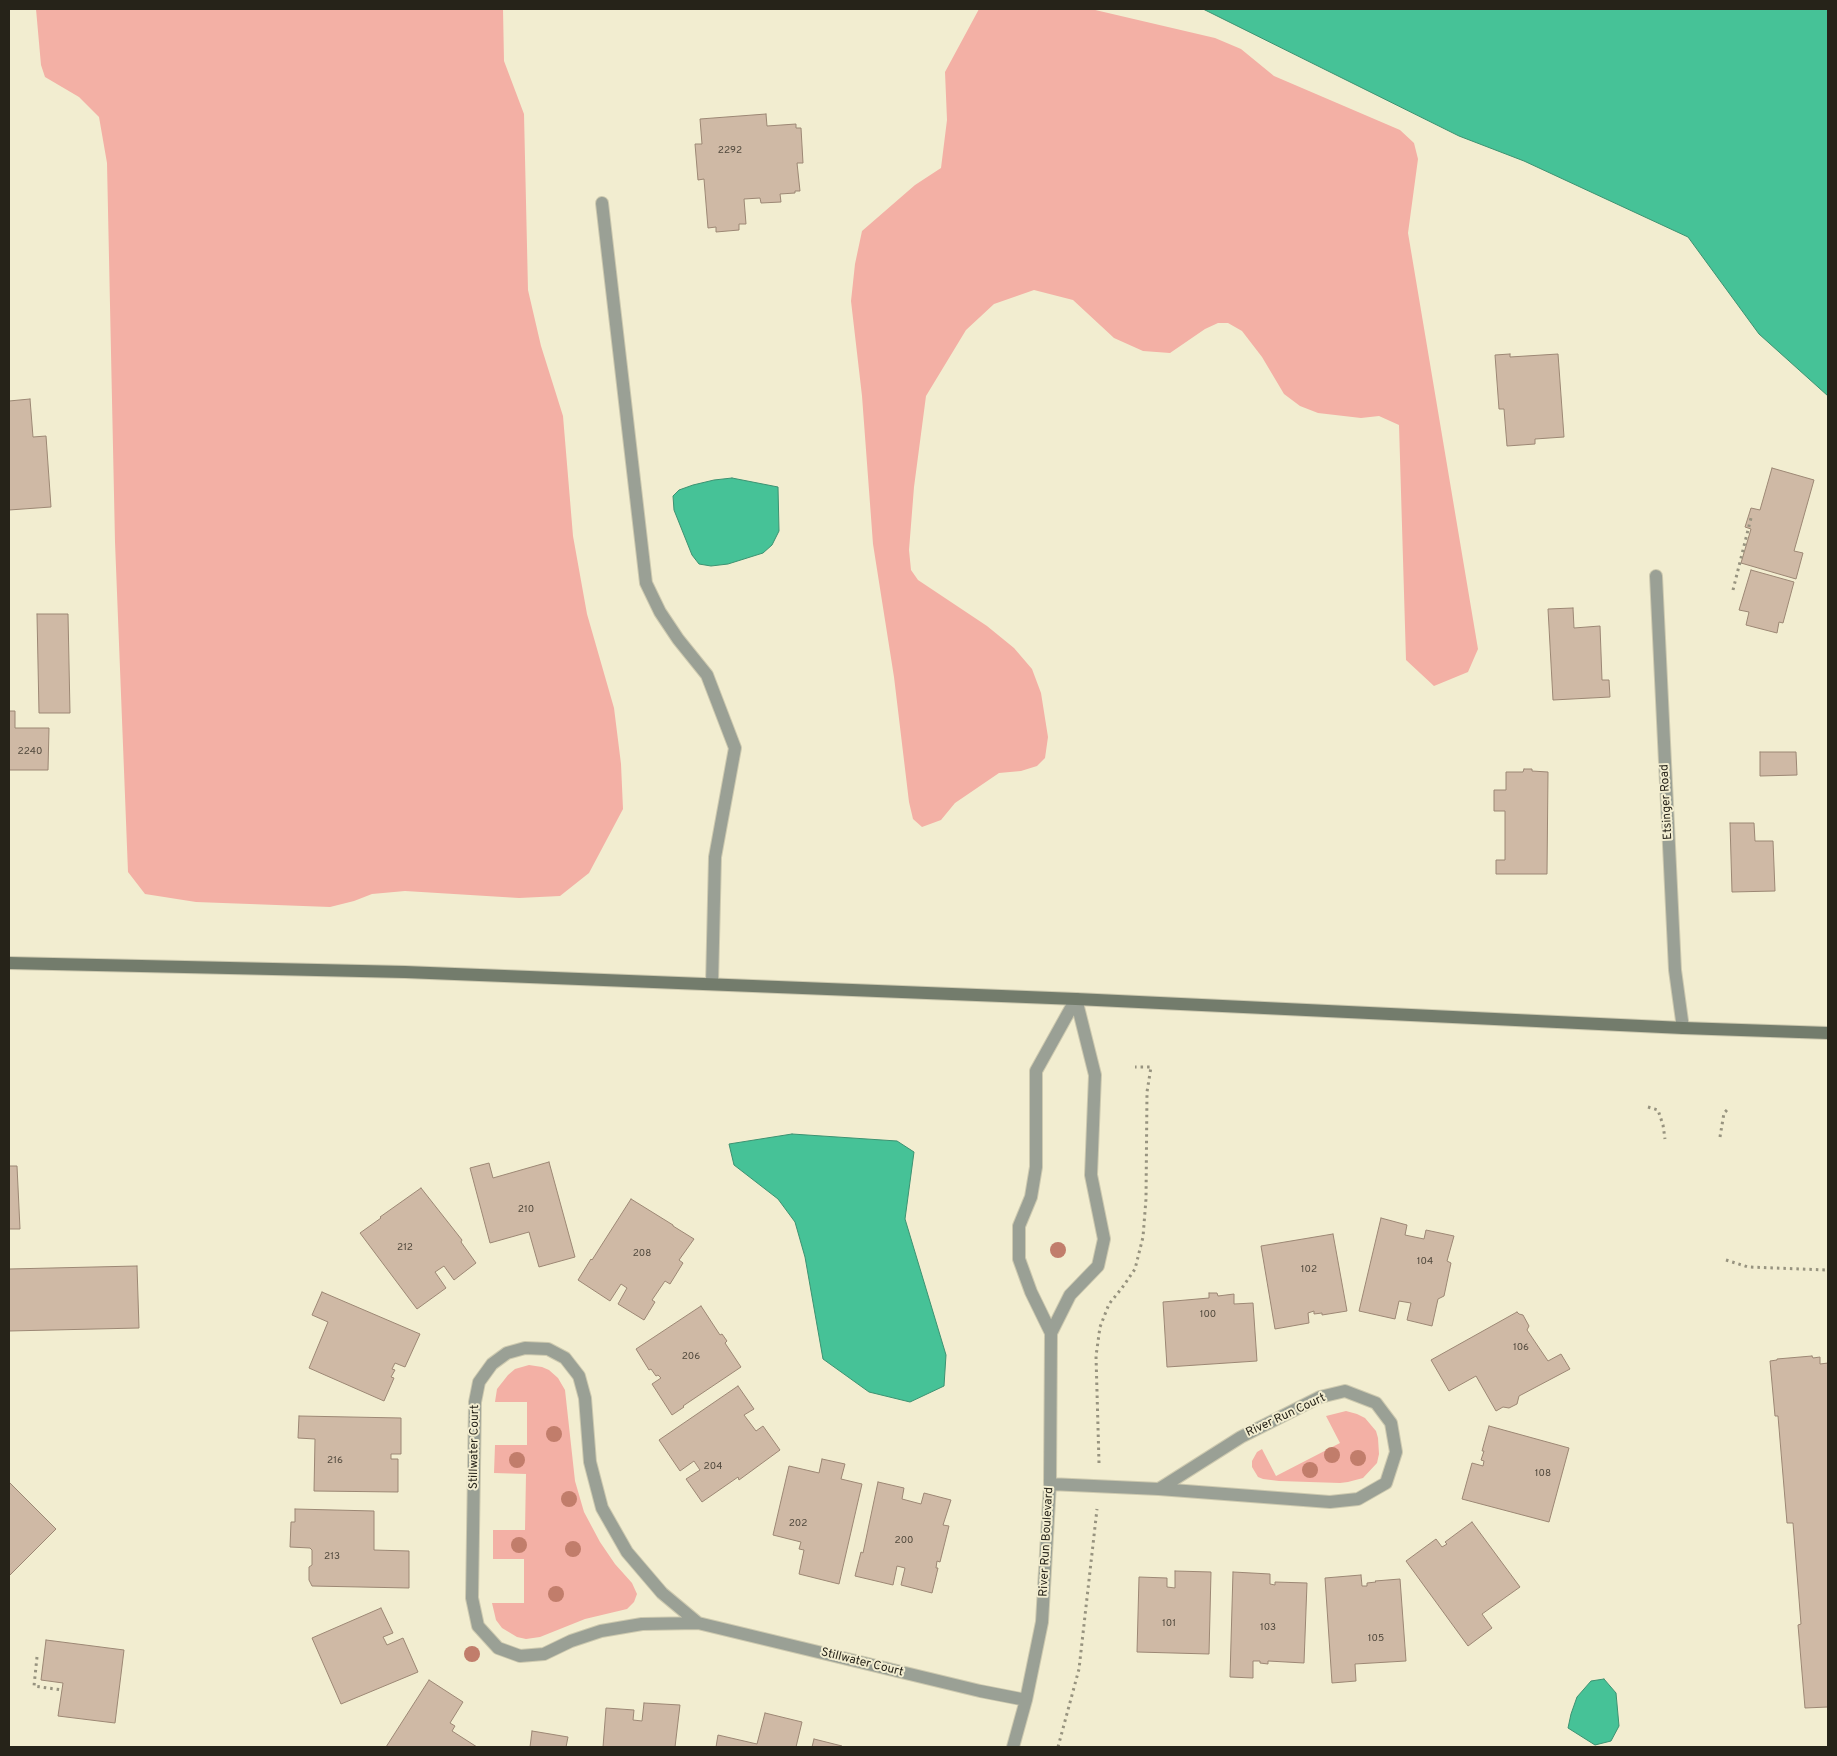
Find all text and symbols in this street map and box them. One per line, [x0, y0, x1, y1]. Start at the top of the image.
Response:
house number: 2292 [718, 145, 742, 157]
house number: 2240 [18, 746, 42, 758]
street label: Etsinger Road [1658, 764, 1676, 840]
house number: 210 [518, 1204, 534, 1216]
house number: 212 [397, 1242, 413, 1254]
house number: 208 [633, 1248, 651, 1260]
house number: 104 [1417, 1256, 1433, 1268]
house number: 102 [1301, 1264, 1317, 1276]
house number: 100 [1200, 1309, 1216, 1321]
house number: 106 [1513, 1342, 1529, 1354]
house number: 206 [682, 1351, 700, 1363]
street label: River Run Court [1244, 1391, 1328, 1441]
street label: Stillwater Court [467, 1405, 483, 1489]
house number: 216 [327, 1455, 343, 1467]
house number: 204 [704, 1461, 722, 1473]
house number: 108 [1535, 1468, 1551, 1480]
street label: River Run Boulevard [1037, 1487, 1057, 1597]
house number: 202 [789, 1518, 807, 1530]
house number: 200 [895, 1535, 913, 1547]
house number: 213 [324, 1551, 340, 1563]
house number: 101 [1162, 1618, 1176, 1630]
house number: 103 [1260, 1622, 1276, 1634]
house number: 105 [1368, 1633, 1384, 1645]
street label: Stillwater Court [819, 1646, 905, 1680]

